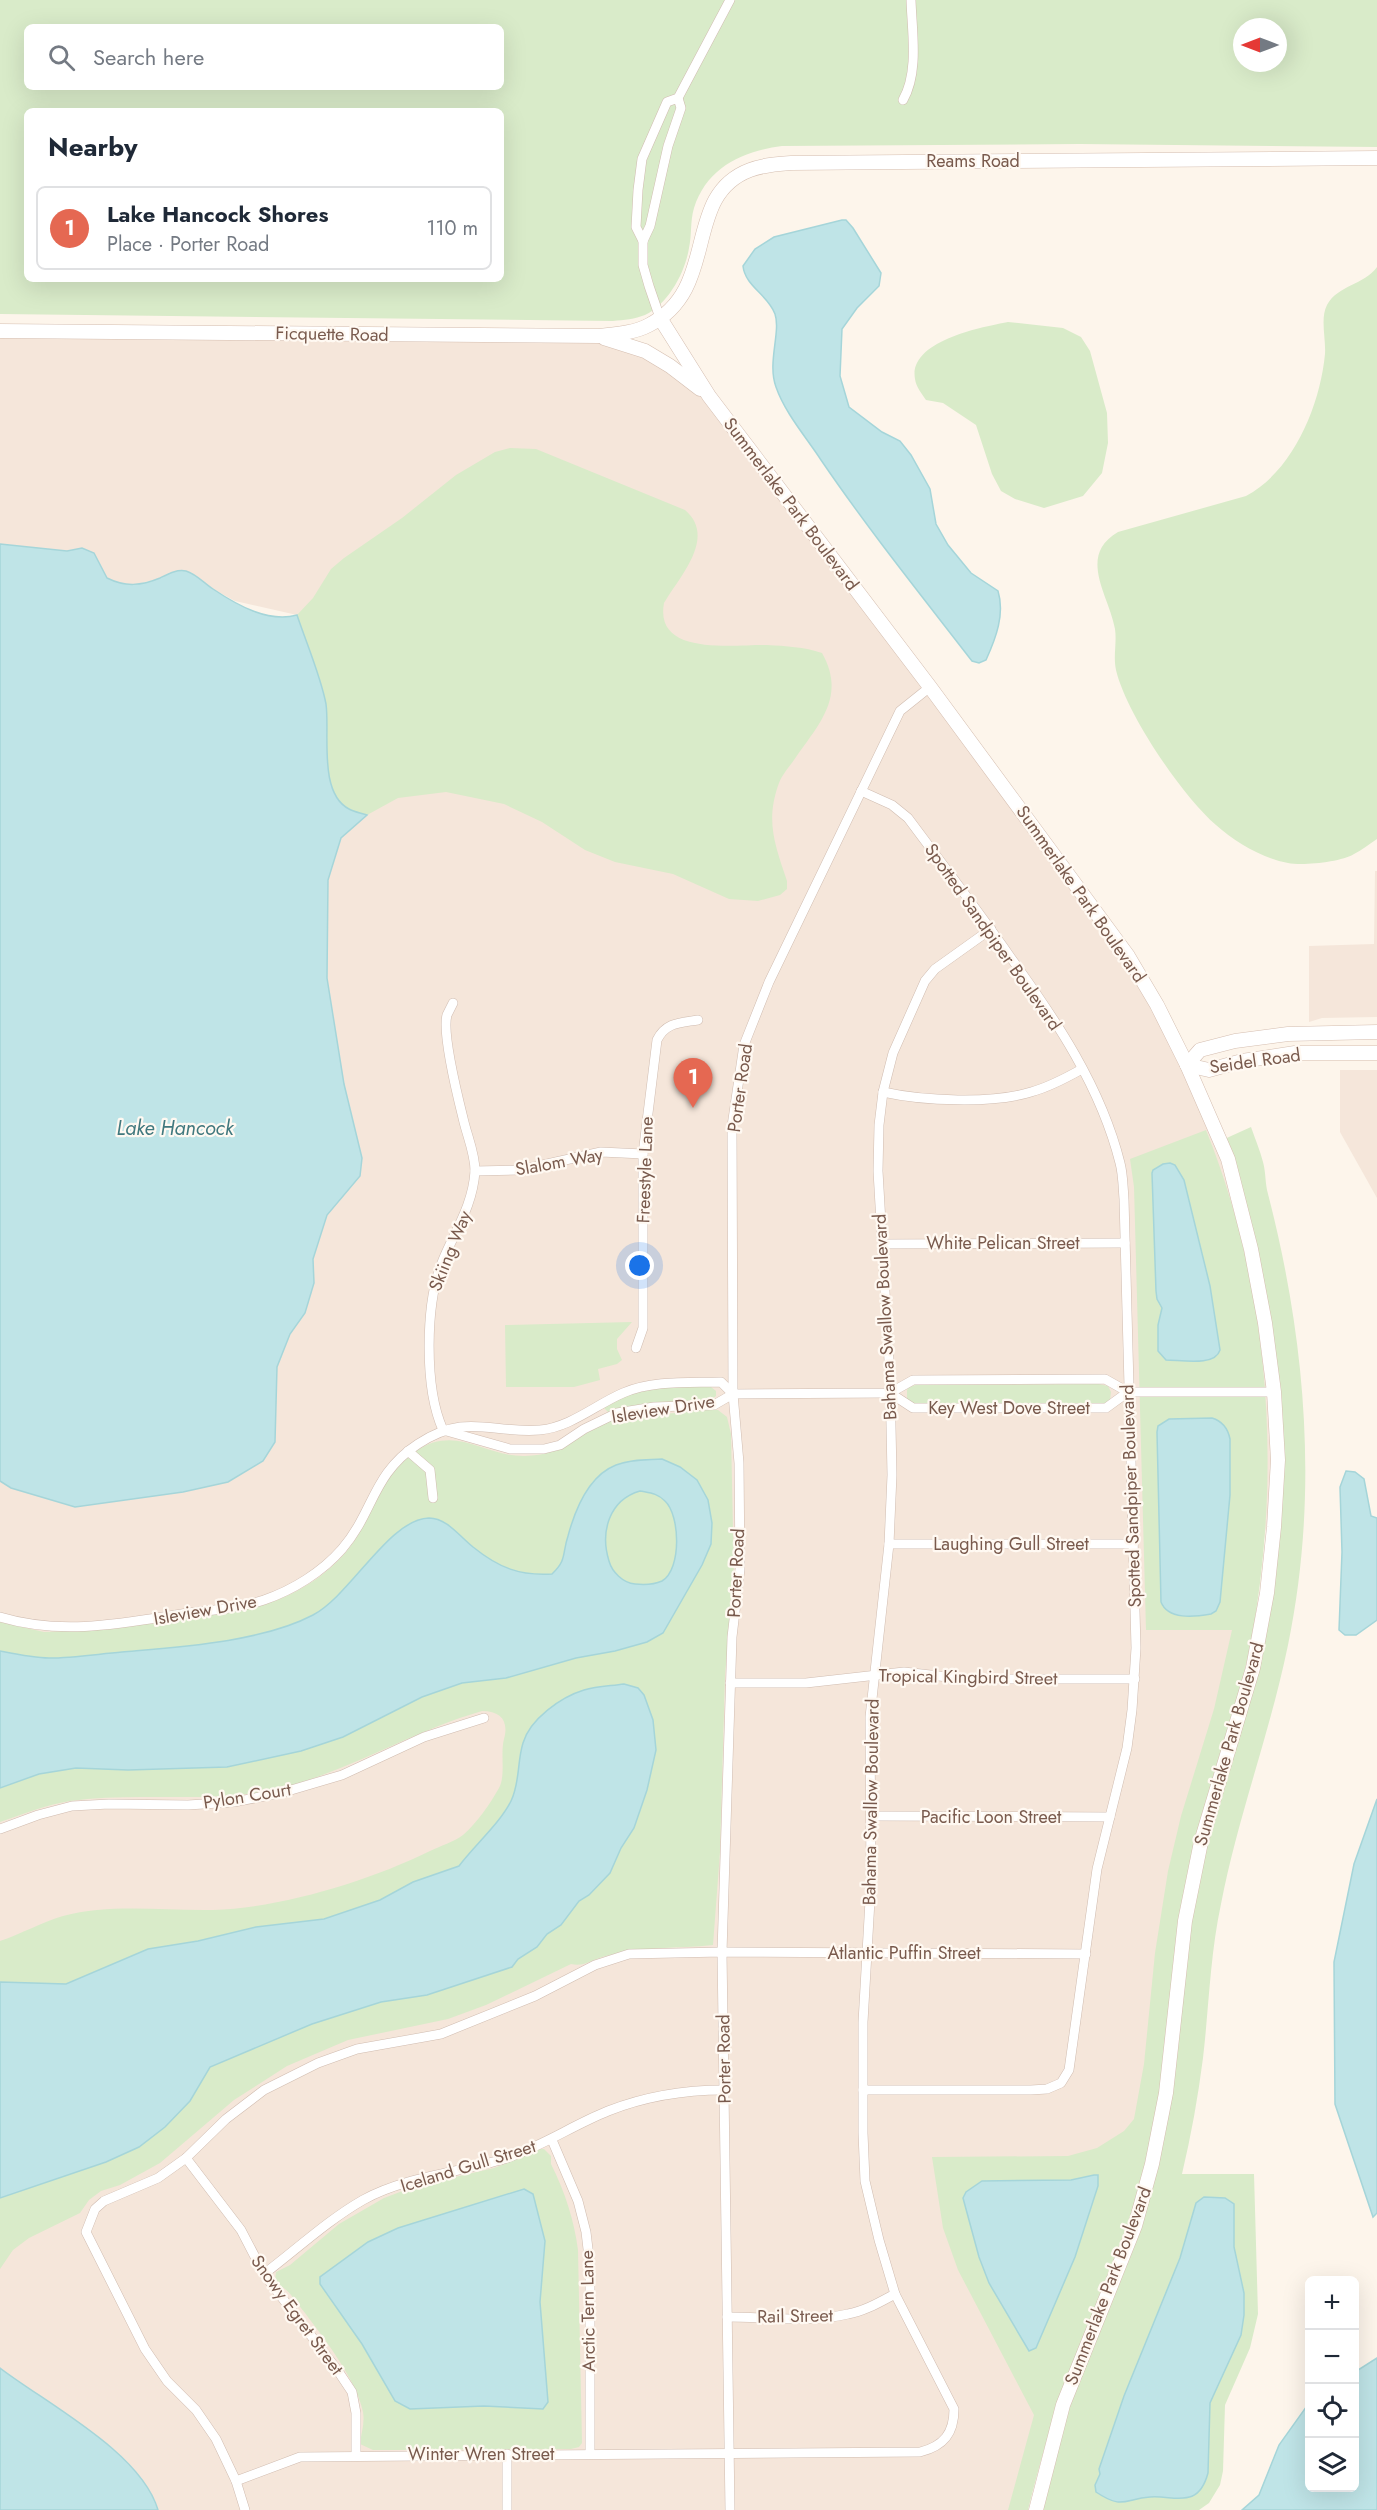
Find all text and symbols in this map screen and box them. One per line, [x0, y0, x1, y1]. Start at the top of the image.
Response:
north arrow [1233, 18, 1287, 72]
search box [24, 24, 504, 90]
icon: search [45, 41, 78, 74]
text: Search here [93, 41, 204, 73]
text: Nearby [48, 128, 137, 166]
street label: Reams Road [926, 148, 1020, 174]
text: Lake Hancock Shores [107, 198, 328, 230]
text: 1 [64, 214, 75, 243]
text: 110 m [426, 214, 478, 243]
text: Place · Porter Road [107, 230, 269, 259]
street label: Ficquette Road [275, 320, 389, 348]
street label: Summerlake Park Boulevard [717, 412, 865, 596]
street label: Summerlake Park Boulevard [1010, 800, 1152, 988]
street label: Spotted Sandpiper Boulevard [918, 838, 1068, 1036]
street label: Porter Road [721, 1042, 759, 1134]
street label: Seidel Road [1208, 1042, 1302, 1080]
pin: 1 [674, 1058, 712, 1108]
water label: Lake Hancock [117, 1114, 235, 1143]
street label: Freestyle Lane [630, 1116, 660, 1224]
street label: Slalom Way [513, 1141, 605, 1182]
street label: Skiing Way [422, 1207, 478, 1295]
street label: Bahama Swallow Boulevard [867, 1213, 903, 1421]
street label: White Pelican Street [926, 1230, 1080, 1256]
your location [625, 1251, 654, 1280]
street label: Spotted Sandpiper Boulevard [1114, 1384, 1148, 1608]
street label: Isleview Drive [610, 1388, 716, 1430]
street label: Key West Dove Street [928, 1395, 1090, 1421]
street label: Porter Road [721, 1528, 751, 1618]
street label: Laughing Gull Street [933, 1531, 1090, 1557]
street label: Isleview Drive [152, 1588, 258, 1632]
street label: Summerlake Park Boulevard [1187, 1639, 1271, 1849]
street label: Tropical Kingbird Street [878, 1662, 1058, 1692]
street label: Bahama Swallow Boulevard [856, 1698, 886, 1906]
street label: Pylon Court [201, 1776, 294, 1816]
street label: Pacific Loon Street [921, 1804, 1062, 1830]
street label: Atlantic Puffin Street [827, 1940, 981, 1966]
street label: Porter Road [710, 2014, 738, 2104]
street label: Iceland Gull Street [397, 2133, 539, 2199]
street label: Summerlake Park Boulevard [1058, 2183, 1158, 2389]
street label: Snowy Egret Street [244, 2250, 350, 2381]
street label: Arctic Tern Lane [574, 2250, 602, 2372]
map controls [1305, 2276, 1359, 2492]
button: + [1305, 2276, 1359, 2330]
street label: Rail Street [757, 2302, 834, 2330]
button: − [1305, 2330, 1359, 2384]
button: locate [1305, 2384, 1359, 2438]
button: layers [1305, 2438, 1359, 2492]
street label: Winter Wren Street [408, 2441, 555, 2467]

